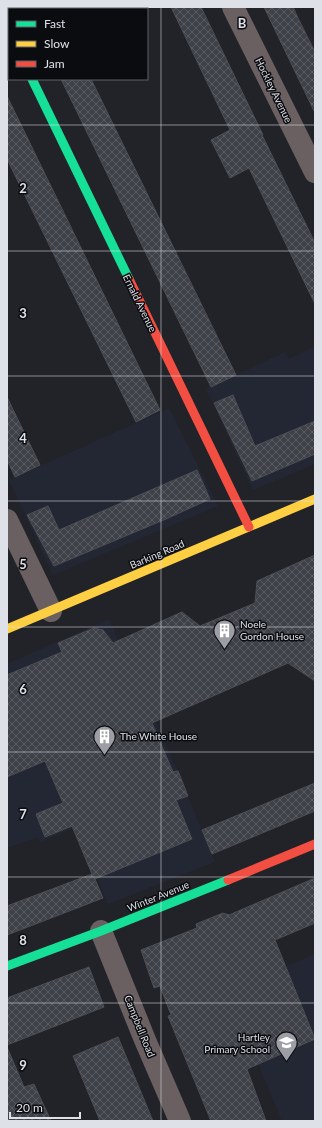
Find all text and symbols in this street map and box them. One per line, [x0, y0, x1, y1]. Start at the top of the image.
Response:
legend [8, 8, 148, 80]
text: B [238, 15, 247, 31]
text: Fast [44, 16, 66, 31]
text: Slow [44, 36, 70, 51]
text: Jam [44, 56, 65, 71]
street label: Hockley Avenue [253, 56, 295, 124]
text: 2 [19, 180, 27, 196]
street label: Ernald Avenue [121, 272, 159, 334]
text: 3 [19, 305, 27, 321]
text: 4 [19, 430, 27, 446]
street label: Barking Road [128, 537, 186, 571]
text: 5 [19, 556, 27, 572]
building icon: Noele Gordon House [211, 617, 237, 650]
place label: Noele Gordon House [240, 618, 304, 642]
text: 6 [19, 681, 27, 697]
building icon: The White House [92, 723, 118, 756]
place label: The White House [120, 730, 197, 742]
text: 7 [19, 806, 27, 822]
street label: Winter Avenue [125, 878, 191, 914]
text: 8 [19, 932, 27, 948]
street label: Campbell Road [122, 993, 158, 1059]
school or university icon: Hartley Primary School [273, 1030, 299, 1063]
place label: Hartley Primary School [204, 1031, 271, 1055]
text: 9 [19, 1057, 27, 1073]
scale bar [10, 1094, 80, 1120]
text: 20 m [16, 1100, 43, 1115]

